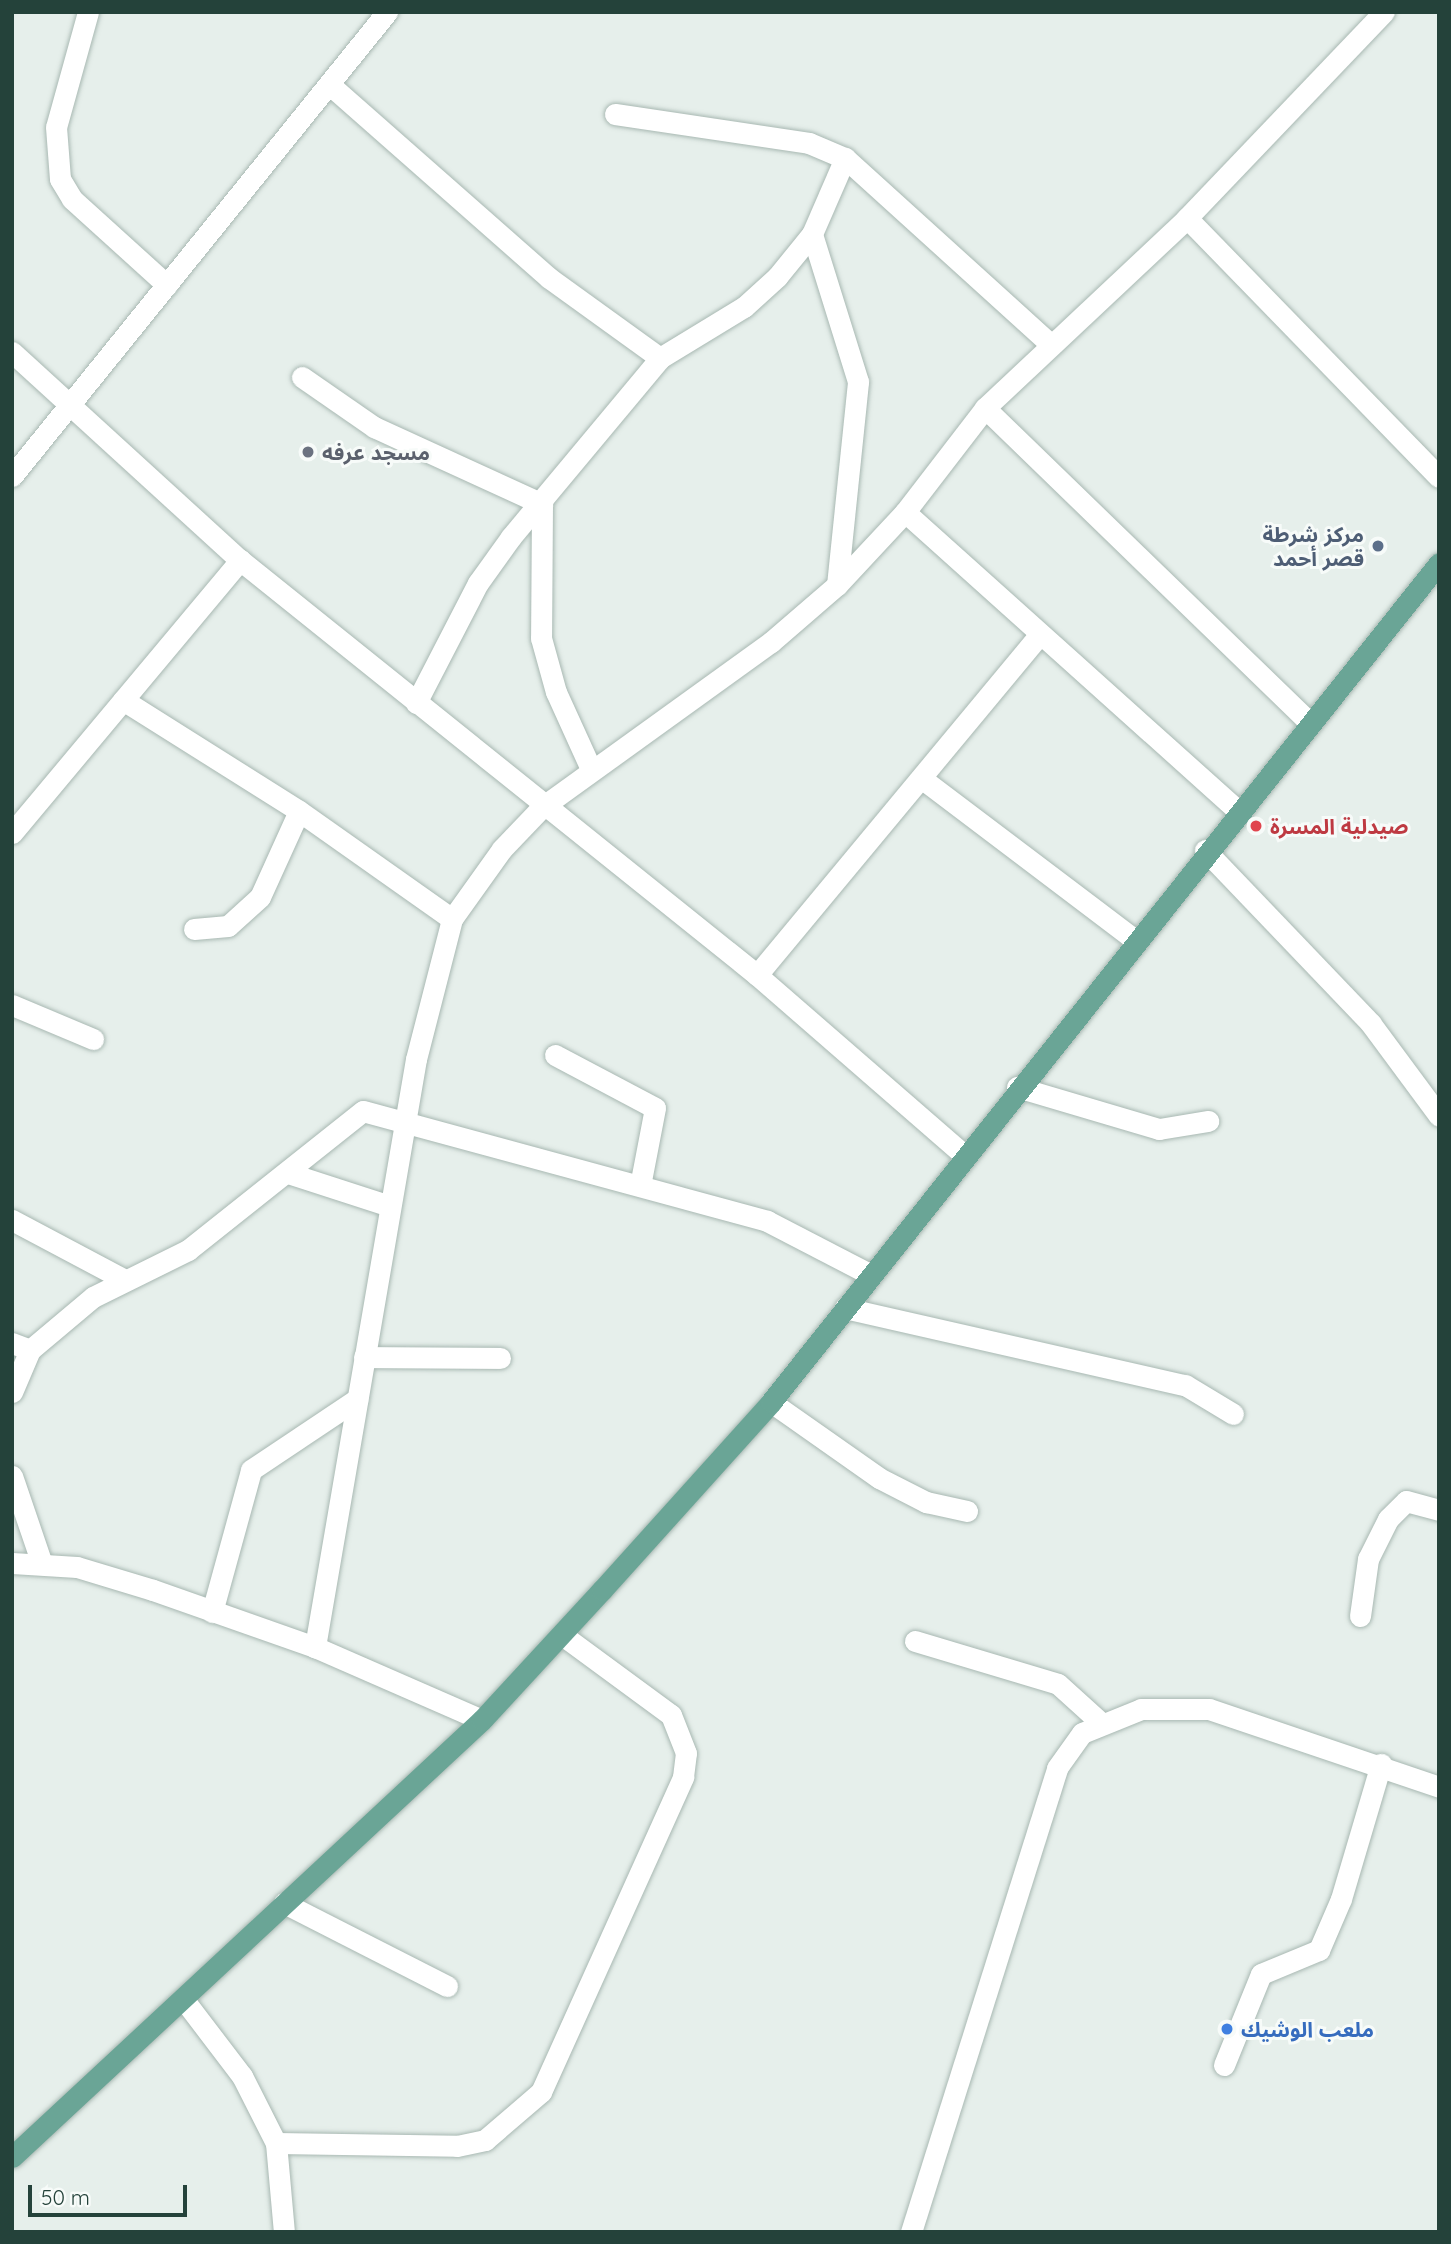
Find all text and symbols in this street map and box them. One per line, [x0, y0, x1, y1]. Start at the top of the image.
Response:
place label: مسجد عرفه [322, 439, 430, 465]
marker: مسجد عرفه [300, 444, 316, 460]
place label: مركز شرطة قصر أحمد [1262, 521, 1364, 571]
marker: مركز شرطة قصر أحمد [1370, 538, 1386, 554]
place label: صيدلية المسرة [1270, 813, 1408, 839]
marker: صيدلية المسرة [1248, 818, 1264, 834]
place label: ملعب الوشيك [1241, 2016, 1374, 2042]
marker: ملعب الوشيك [1219, 2021, 1235, 2037]
scale bar [32, 2170, 191, 2214]
text: 50 m [41, 2184, 90, 2210]

